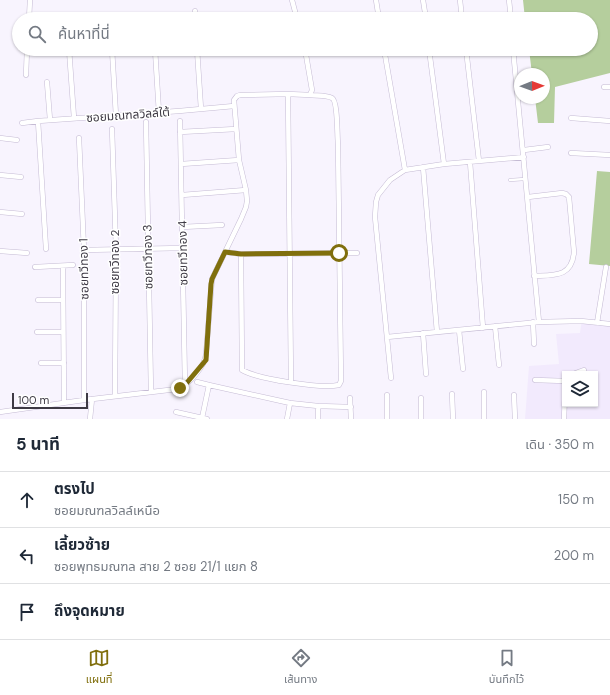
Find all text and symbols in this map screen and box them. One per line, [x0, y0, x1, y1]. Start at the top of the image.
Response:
search box [12, 12, 598, 56]
icon: search [26, 23, 48, 45]
text: ค้นหาที่นี่ [58, 24, 110, 44]
north arrow [514, 68, 550, 104]
street label: ซอยมณฑลวิลล์ใต้ [86, 104, 170, 126]
street label: ซอยทวีทอง 4 [174, 220, 192, 286]
street label: ซอยทวีทอง 3 [139, 224, 157, 290]
street label: ซอยทวีทอง 2 [107, 230, 123, 294]
street label: ซอยทวีทอง 1 [75, 238, 93, 300]
route start [330, 244, 348, 262]
map controls [562, 371, 598, 407]
button: layers [562, 371, 598, 407]
route end [171, 379, 189, 397]
scale bar [12, 391, 88, 410]
text: 100 m [18, 393, 49, 407]
text: 5 นาที [16, 433, 60, 455]
text: เดิน · 350 m [525, 436, 594, 453]
text: ตรงไป [54, 479, 95, 499]
icon: ahead [16, 489, 38, 511]
text: 150 m [558, 491, 594, 508]
text: ซอยมณฑลวิลล์เหนือ [54, 502, 160, 519]
text: เลี้ยวซ้าย [54, 535, 110, 555]
icon: left [16, 545, 38, 567]
text: 200 m [554, 547, 594, 564]
text: ซอยพุทธมณฑล สาย 2 ซอย 21/1 แยก 8 [54, 558, 258, 575]
icon: arrive [16, 601, 38, 623]
text: ถึงจุดหมาย [54, 601, 125, 621]
tab: แผนที่ [86, 647, 113, 688]
tab: เส้นทาง [284, 647, 317, 688]
tab: บันทึกไว้ [489, 647, 524, 688]

